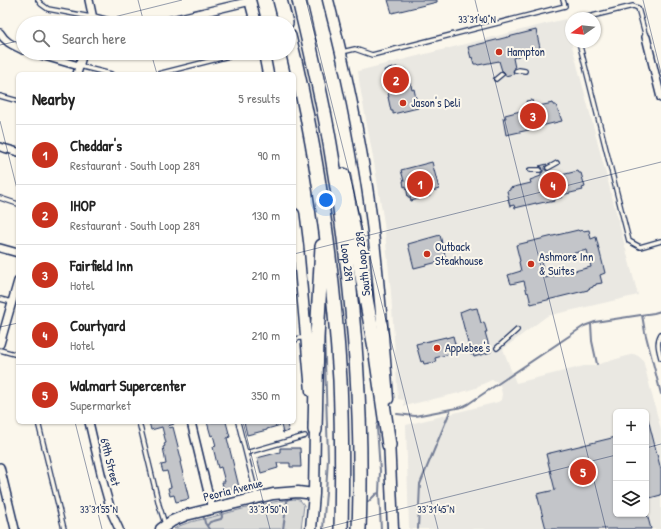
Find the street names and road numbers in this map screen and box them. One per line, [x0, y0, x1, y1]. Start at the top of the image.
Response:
street label: South Loop 289 [351, 231, 374, 297]
street label: Loop 289 [337, 243, 358, 282]
street label: 69th Street [96, 436, 125, 489]
street label: Peoria Avenue [201, 474, 265, 505]

